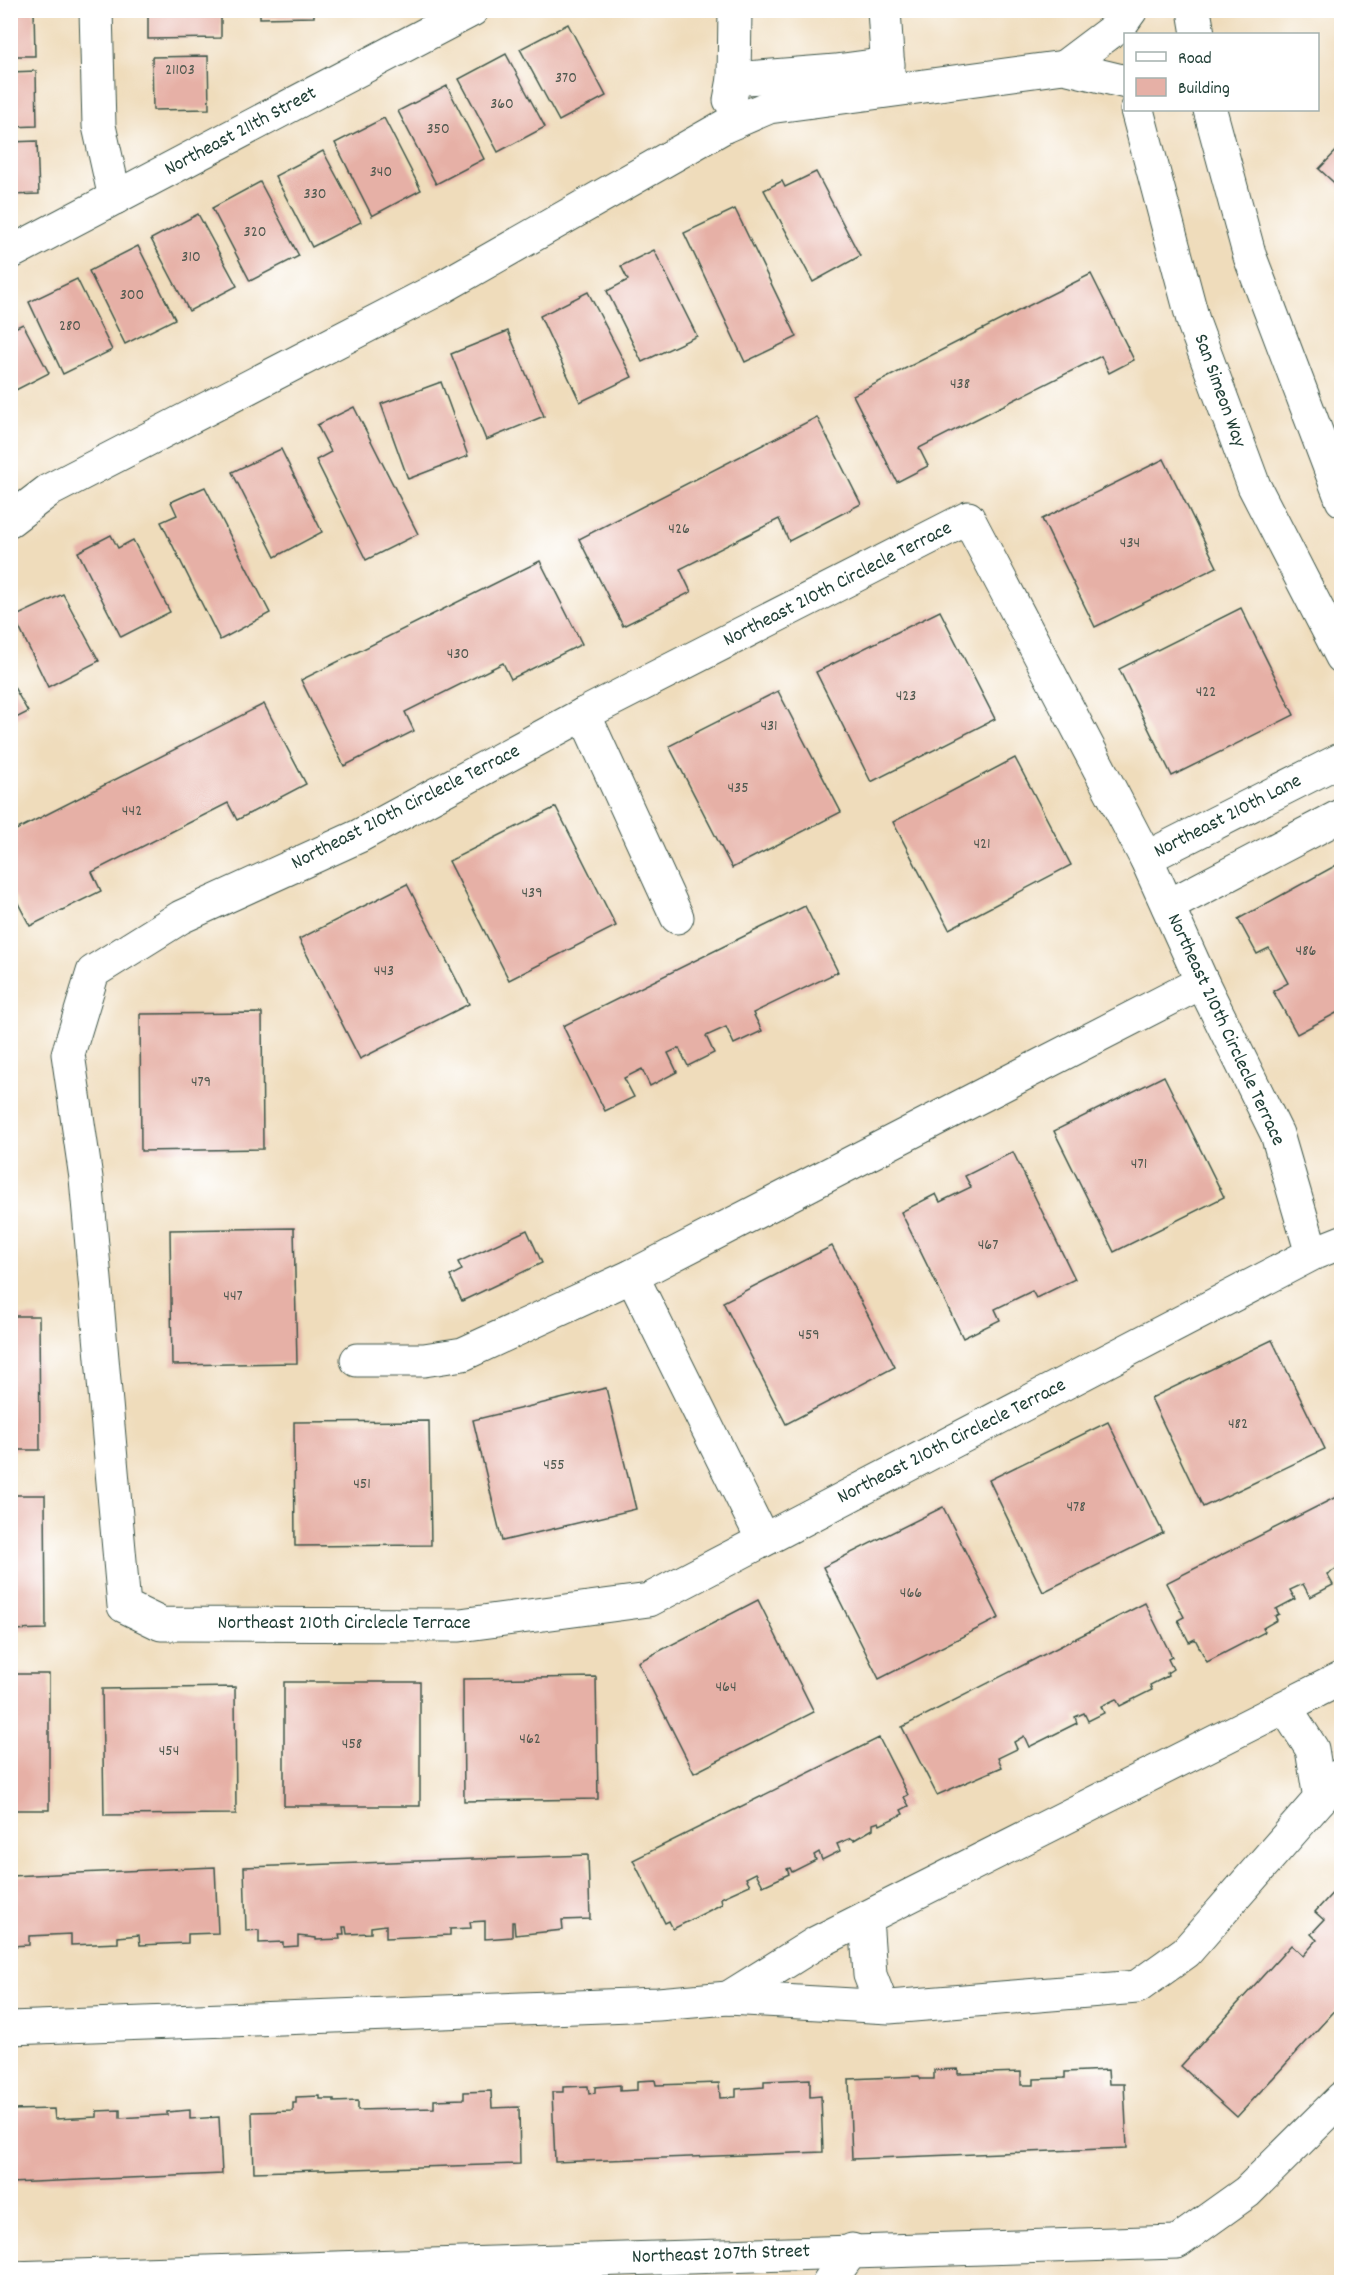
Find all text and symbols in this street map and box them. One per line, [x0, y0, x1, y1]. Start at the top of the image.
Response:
legend [1124, 33, 1319, 111]
text: Road [1178, 47, 1212, 72]
house number: 21103 [165, 59, 195, 82]
house number: 370 [555, 67, 577, 90]
text: Building [1178, 77, 1230, 102]
street label: Northeast 211th Street [160, 80, 322, 184]
house number: 360 [490, 93, 514, 116]
house number: 350 [426, 118, 450, 141]
house number: 340 [370, 161, 392, 184]
house number: 330 [304, 183, 326, 206]
house number: 320 [244, 221, 266, 244]
house number: 310 [181, 246, 201, 269]
house number: 300 [120, 284, 144, 307]
house number: 280 [59, 315, 81, 338]
street label: San Simeon Way [1186, 330, 1253, 452]
house number: 438 [950, 373, 970, 396]
street label: Northeast 210th Circlecle Terrace [719, 515, 957, 655]
house number: 426 [668, 518, 690, 541]
house number: 434 [1120, 532, 1140, 555]
house number: 430 [447, 643, 469, 666]
house number: 422 [1196, 681, 1216, 704]
house number: 423 [896, 685, 916, 708]
house number: 431 [760, 715, 778, 738]
street label: Northeast 210th Circlecle Terrace [287, 738, 525, 878]
street label: Northeast 210th Lane [1149, 768, 1307, 866]
house number: 435 [727, 777, 749, 800]
house number: 442 [122, 800, 142, 823]
house number: 421 [973, 833, 991, 856]
house number: 439 [521, 882, 543, 905]
street label: Northeast 210th Circlecle Terrace [1159, 909, 1291, 1151]
house number: 486 [1296, 940, 1317, 963]
house number: 443 [374, 960, 394, 983]
house number: 479 [191, 1071, 211, 1094]
house number: 471 [1131, 1153, 1147, 1176]
house number: 467 [978, 1234, 998, 1257]
house number: 447 [223, 1285, 243, 1308]
house number: 459 [798, 1324, 820, 1347]
street label: Northeast 210th Circlecle Terrace [833, 1372, 1071, 1512]
house number: 482 [1228, 1413, 1248, 1436]
house number: 455 [543, 1454, 565, 1477]
house number: 451 [353, 1473, 371, 1496]
house number: 478 [1066, 1496, 1086, 1519]
house number: 466 [900, 1582, 922, 1605]
street label: Northeast 210th Circlecle Terrace [217, 1610, 471, 1638]
house number: 464 [715, 1676, 737, 1699]
house number: 462 [519, 1728, 541, 1751]
house number: 458 [342, 1733, 362, 1756]
house number: 454 [159, 1740, 179, 1763]
street label: Northeast 207th Street [631, 2238, 811, 2272]

